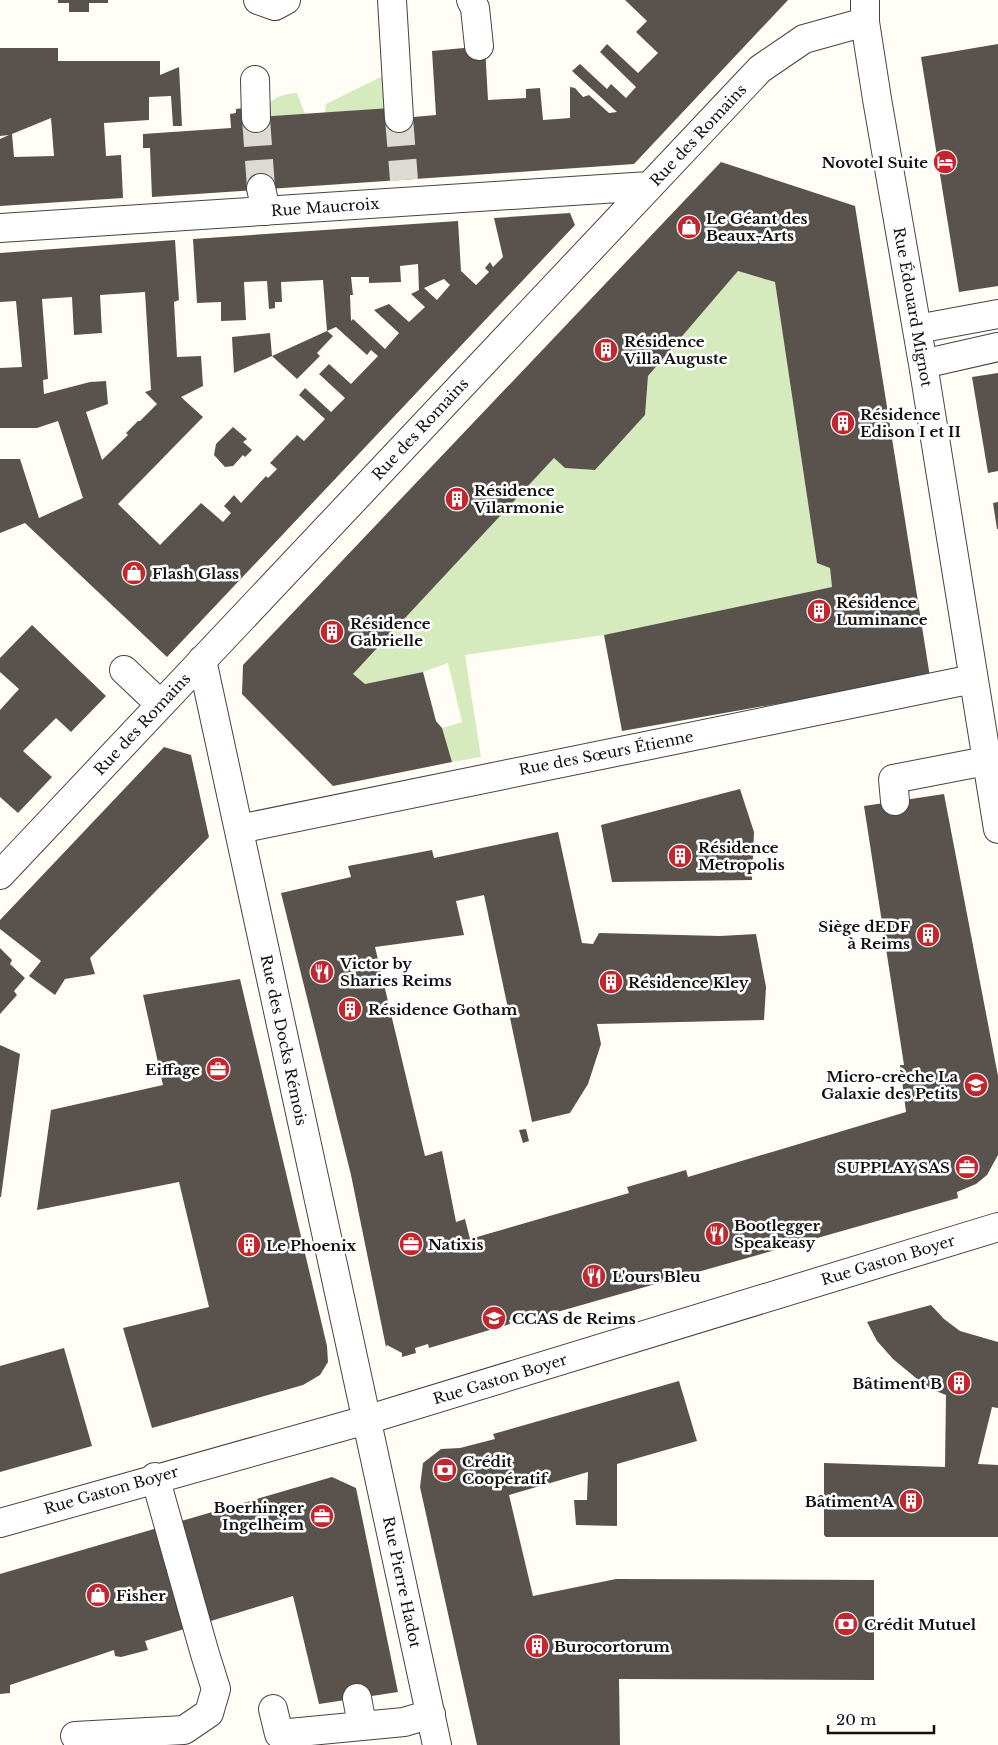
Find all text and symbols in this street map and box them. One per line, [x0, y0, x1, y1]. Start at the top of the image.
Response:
street label: Rue des Romains [646, 80, 750, 190]
hotel icon: Novotel Suite [932, 149, 958, 175]
place label: Novotel Suite [822, 153, 928, 172]
street label: Rue Maucroix [270, 194, 380, 220]
place label: Le Géant des Beaux-Arts [706, 209, 807, 245]
shop icon: Le Géant des Beaux-Arts [676, 214, 702, 240]
street label: Rue Édouard Mignot [890, 226, 936, 389]
place label: Résidence Villa Auguste [623, 332, 728, 368]
building icon: Résidence Villa Auguste [593, 337, 619, 363]
street label: Rue des Romains [368, 374, 472, 484]
place label: Résidence Edison I et II [860, 405, 961, 441]
building icon: Résidence Edison I et II [830, 410, 856, 436]
place label: Résidence Vilarmonie [473, 481, 564, 517]
building icon: Résidence Vilarmonie [444, 486, 470, 512]
shop icon: Flash Glass [121, 560, 147, 586]
place label: Flash Glass [152, 564, 239, 583]
place label: Résidence Luminance [836, 593, 928, 629]
building icon: Résidence Luminance [806, 598, 832, 624]
place label: Résidence Gabrielle [350, 614, 431, 650]
building icon: Résidence Gabrielle [319, 619, 345, 645]
street label: Rue des Romains [90, 669, 194, 779]
street label: Rue des Sœurs Étienne [517, 727, 695, 779]
place label: Résidence Metropolis [698, 838, 785, 874]
building icon: Résidence Metropolis [667, 843, 693, 869]
place label: Siège dEDF à Reims [818, 917, 911, 953]
building icon: Siège dEDF à Reims [915, 922, 941, 948]
street label: Rue des Docks Rémois [257, 953, 311, 1127]
place label: Victor by Sharies Reims [339, 954, 452, 990]
restaurant icon: Victor by Sharies Reims [309, 959, 335, 985]
building icon: Résidence Kley [598, 969, 624, 995]
place label: Résidence Kley [628, 973, 749, 992]
building icon: Résidence Gotham [337, 996, 363, 1022]
place label: Résidence Gotham [368, 1000, 518, 1019]
office icon: Eiffage [205, 1056, 231, 1082]
place label: Eiffage [145, 1060, 200, 1079]
place label: Micro-crèche La Galaxie des Petits [821, 1067, 958, 1103]
school or university icon: Micro-crèche La Galaxie des Petits [963, 1072, 989, 1098]
office icon: SUPPLAY SAS [954, 1154, 980, 1180]
place label: SUPPLAY SAS [836, 1158, 950, 1177]
place label: Bootlegger Speakeasy [734, 1216, 821, 1252]
restaurant icon: Bootlegger Speakeasy [704, 1221, 730, 1247]
street label: Rue Gaston Boyer [819, 1230, 958, 1289]
office icon: Natixis [398, 1231, 424, 1257]
building icon: Le Phoenix [236, 1232, 262, 1258]
place label: Natixis [428, 1235, 483, 1254]
place label: Le Phoenix [266, 1236, 357, 1255]
restaurant icon: L'ours Bleu [581, 1263, 607, 1289]
place label: L'ours Bleu [612, 1267, 701, 1286]
school or university icon: CCAS de Reims [481, 1305, 507, 1331]
place label: CCAS de Reims [512, 1309, 636, 1328]
street label: Rue Gaston Boyer [431, 1349, 570, 1408]
building icon: Bâtiment B [946, 1370, 972, 1396]
place label: Bâtiment B [852, 1374, 942, 1393]
place label: Crédit Coopératif [462, 1452, 550, 1488]
bank icon: Crédit Coopératif [432, 1457, 458, 1483]
street label: Rue Gaston Boyer [42, 1461, 181, 1518]
building icon: Bâtiment A [898, 1488, 924, 1514]
place label: Bâtiment A [805, 1492, 895, 1511]
place label: Boerhinger Ingelheim [214, 1498, 305, 1534]
office icon: Boerhinger Ingelheim [309, 1503, 335, 1529]
street label: Rue Pierre Hadot [379, 1515, 425, 1650]
shop icon: Fisher [85, 1582, 111, 1608]
place label: Fisher [116, 1586, 166, 1605]
bank icon: Crédit Mutuel [833, 1611, 859, 1637]
place label: Crédit Mutuel [864, 1615, 977, 1634]
building icon: Burocortorum [524, 1633, 550, 1659]
place label: Burocortorum [554, 1637, 670, 1656]
scale bar [828, 1702, 934, 1734]
text: 20 m [836, 1710, 876, 1729]

